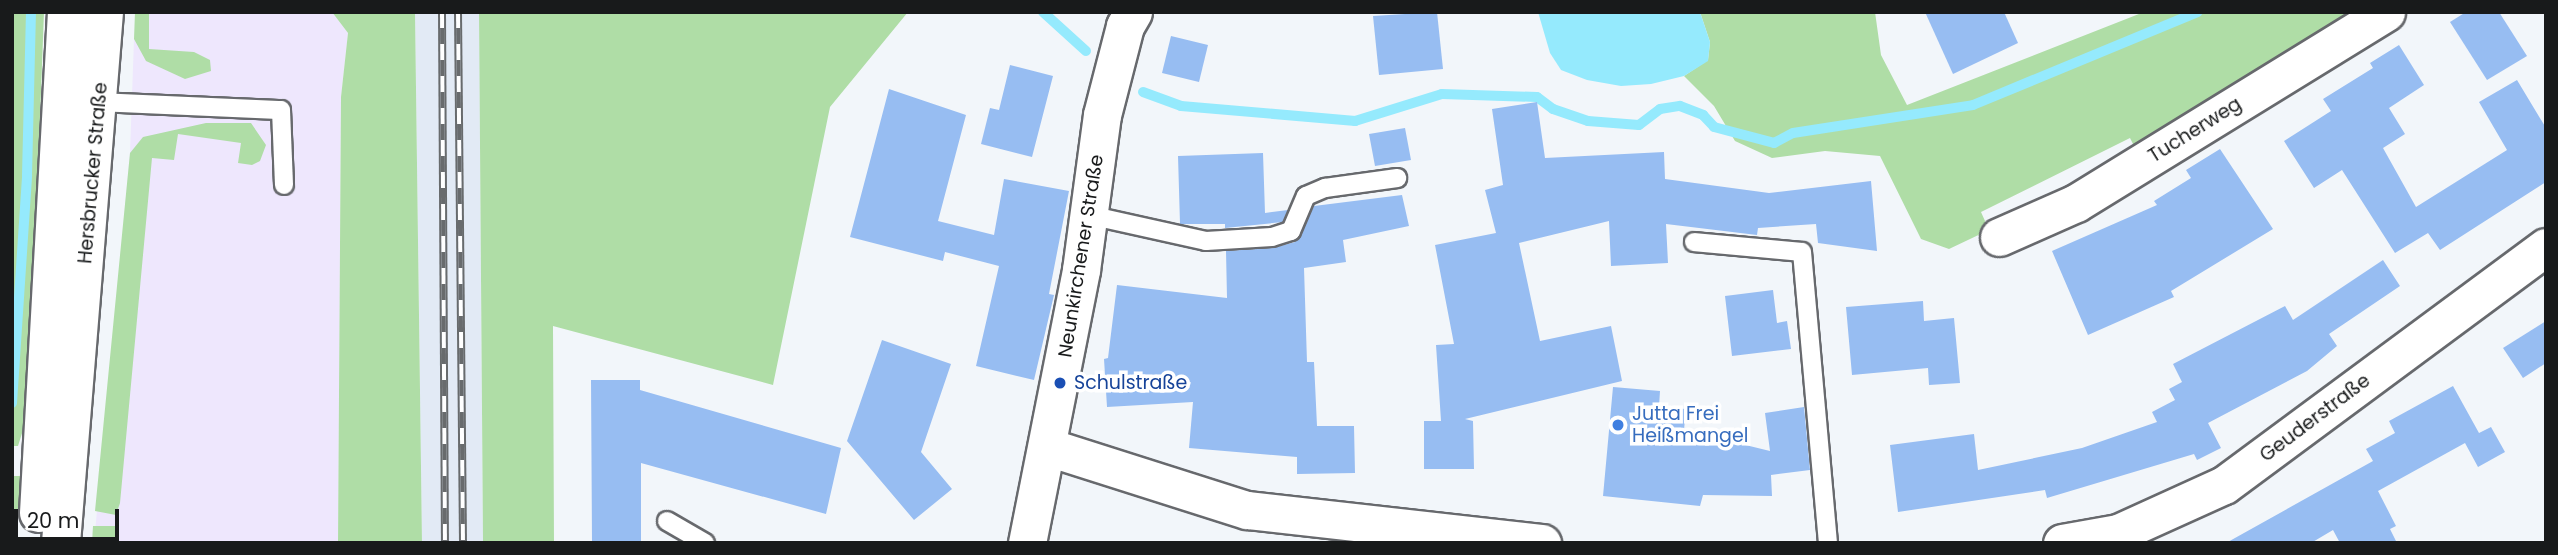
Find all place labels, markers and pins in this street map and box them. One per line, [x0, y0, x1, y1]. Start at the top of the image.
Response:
place label: Schulstraße [1074, 372, 1187, 394]
marker: Schulstraße [1052, 375, 1068, 391]
place label: Jutta Frei Heißmangel [1632, 403, 1748, 447]
marker: Jutta Frei Heißmangel [1610, 417, 1626, 433]

